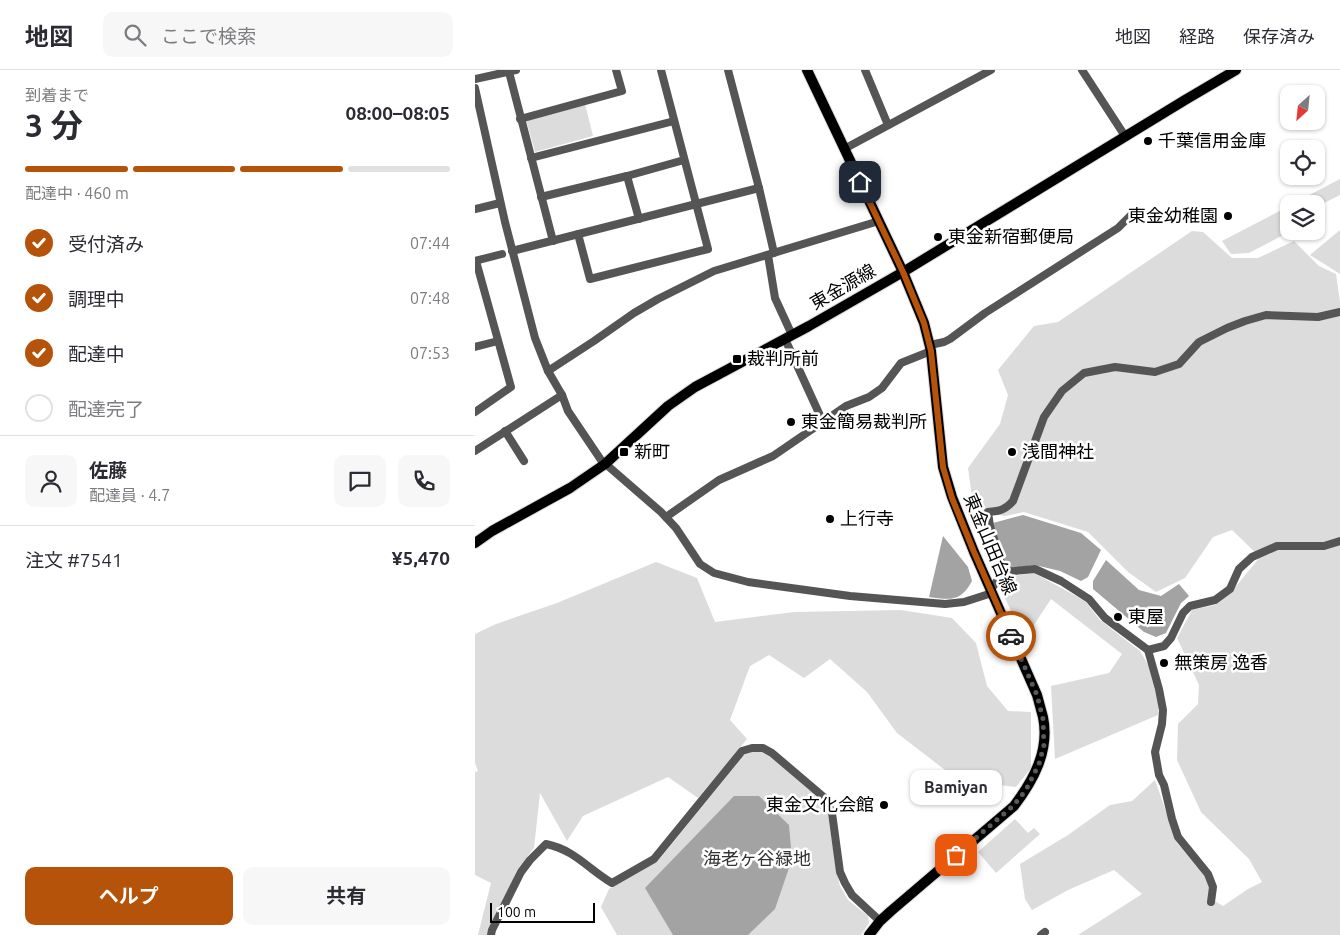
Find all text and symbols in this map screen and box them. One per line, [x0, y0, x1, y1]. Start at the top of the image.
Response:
search box [103, 12, 453, 57]
icon: search [121, 21, 149, 49]
text: 地図 [25, 23, 73, 50]
text: ここで検索 [161, 25, 256, 47]
text: 地図 [1115, 26, 1151, 46]
text: 経路 [1179, 26, 1215, 46]
text: 保存済み [1243, 26, 1315, 46]
north arrow [1280, 85, 1325, 130]
map controls [1280, 85, 1325, 240]
text: 到着まで [25, 86, 89, 104]
text: 08:00–08:05 [345, 102, 450, 124]
text: 3 分 [25, 107, 83, 143]
place label: 千葉信用金庫 [1158, 130, 1266, 150]
marker: 千葉信用金庫 [1142, 135, 1154, 147]
button: locate [1280, 140, 1325, 185]
pin [839, 161, 881, 203]
icon: home [846, 168, 874, 196]
text: 配達中 · 460 m [25, 184, 129, 202]
button: layers [1280, 195, 1325, 240]
place label: 東金幼稚園 [1128, 205, 1218, 225]
marker: 東金幼稚園 [1222, 210, 1234, 222]
place label: 東金新宿郵便局 [948, 226, 1074, 246]
icon: check [25, 229, 53, 257]
marker: 東金新宿郵便局 [932, 231, 944, 243]
text: 受付済み [68, 233, 144, 255]
text: 07:44 [410, 234, 450, 252]
street label: 東金源線 [806, 259, 879, 313]
icon: check [25, 284, 53, 312]
text: 調理中 [68, 288, 125, 310]
text: 07:48 [410, 289, 450, 307]
icon: check [25, 339, 53, 367]
text: 配達中 [68, 343, 125, 365]
text: 07:53 [410, 344, 450, 362]
place label: 裁判所前 [747, 348, 819, 368]
marker: 裁判所前 [731, 353, 743, 365]
text: 配達完了 [68, 398, 144, 420]
place label: 東金簡易裁判所 [801, 411, 927, 431]
marker: 東金簡易裁判所 [785, 416, 797, 428]
place label: 新町 [634, 441, 670, 461]
place label: 浅間神社 [1022, 441, 1094, 461]
marker: 新町 [618, 446, 630, 458]
marker: 浅間神社 [1006, 446, 1018, 458]
button: person [25, 455, 77, 507]
button: chat [334, 455, 386, 507]
button: phone [398, 455, 450, 507]
text: 佐藤 [89, 459, 127, 481]
text: 配達員 · 4.7 [89, 486, 170, 504]
street label: 東金山田台線 [961, 490, 1021, 597]
place label: 上行寺 [840, 508, 894, 528]
marker: 上行寺 [824, 513, 836, 525]
text: ¥5,470 [392, 547, 450, 569]
text: 注文 #7541 [25, 549, 123, 571]
place label: 東屋 [1128, 606, 1164, 626]
courier [986, 611, 1036, 661]
marker: 東屋 [1112, 611, 1124, 623]
icon: car [997, 622, 1025, 650]
place label: 無策房 逸香 [1174, 652, 1268, 672]
marker: 無策房 逸香 [1158, 657, 1170, 669]
callout: Bamiyan [910, 770, 1002, 805]
text: Bamiyan [924, 778, 988, 796]
place label: 東金文化会館 [766, 794, 874, 814]
marker: 東金文化会館 [878, 799, 890, 811]
pin [935, 834, 977, 876]
icon: bag [942, 841, 970, 869]
park label: 海老ヶ谷緑地 [703, 848, 811, 868]
button: ヘルプ [25, 867, 233, 925]
button: 共有 [243, 867, 450, 925]
scale bar [490, 900, 595, 923]
text: 100 m [497, 904, 536, 920]

